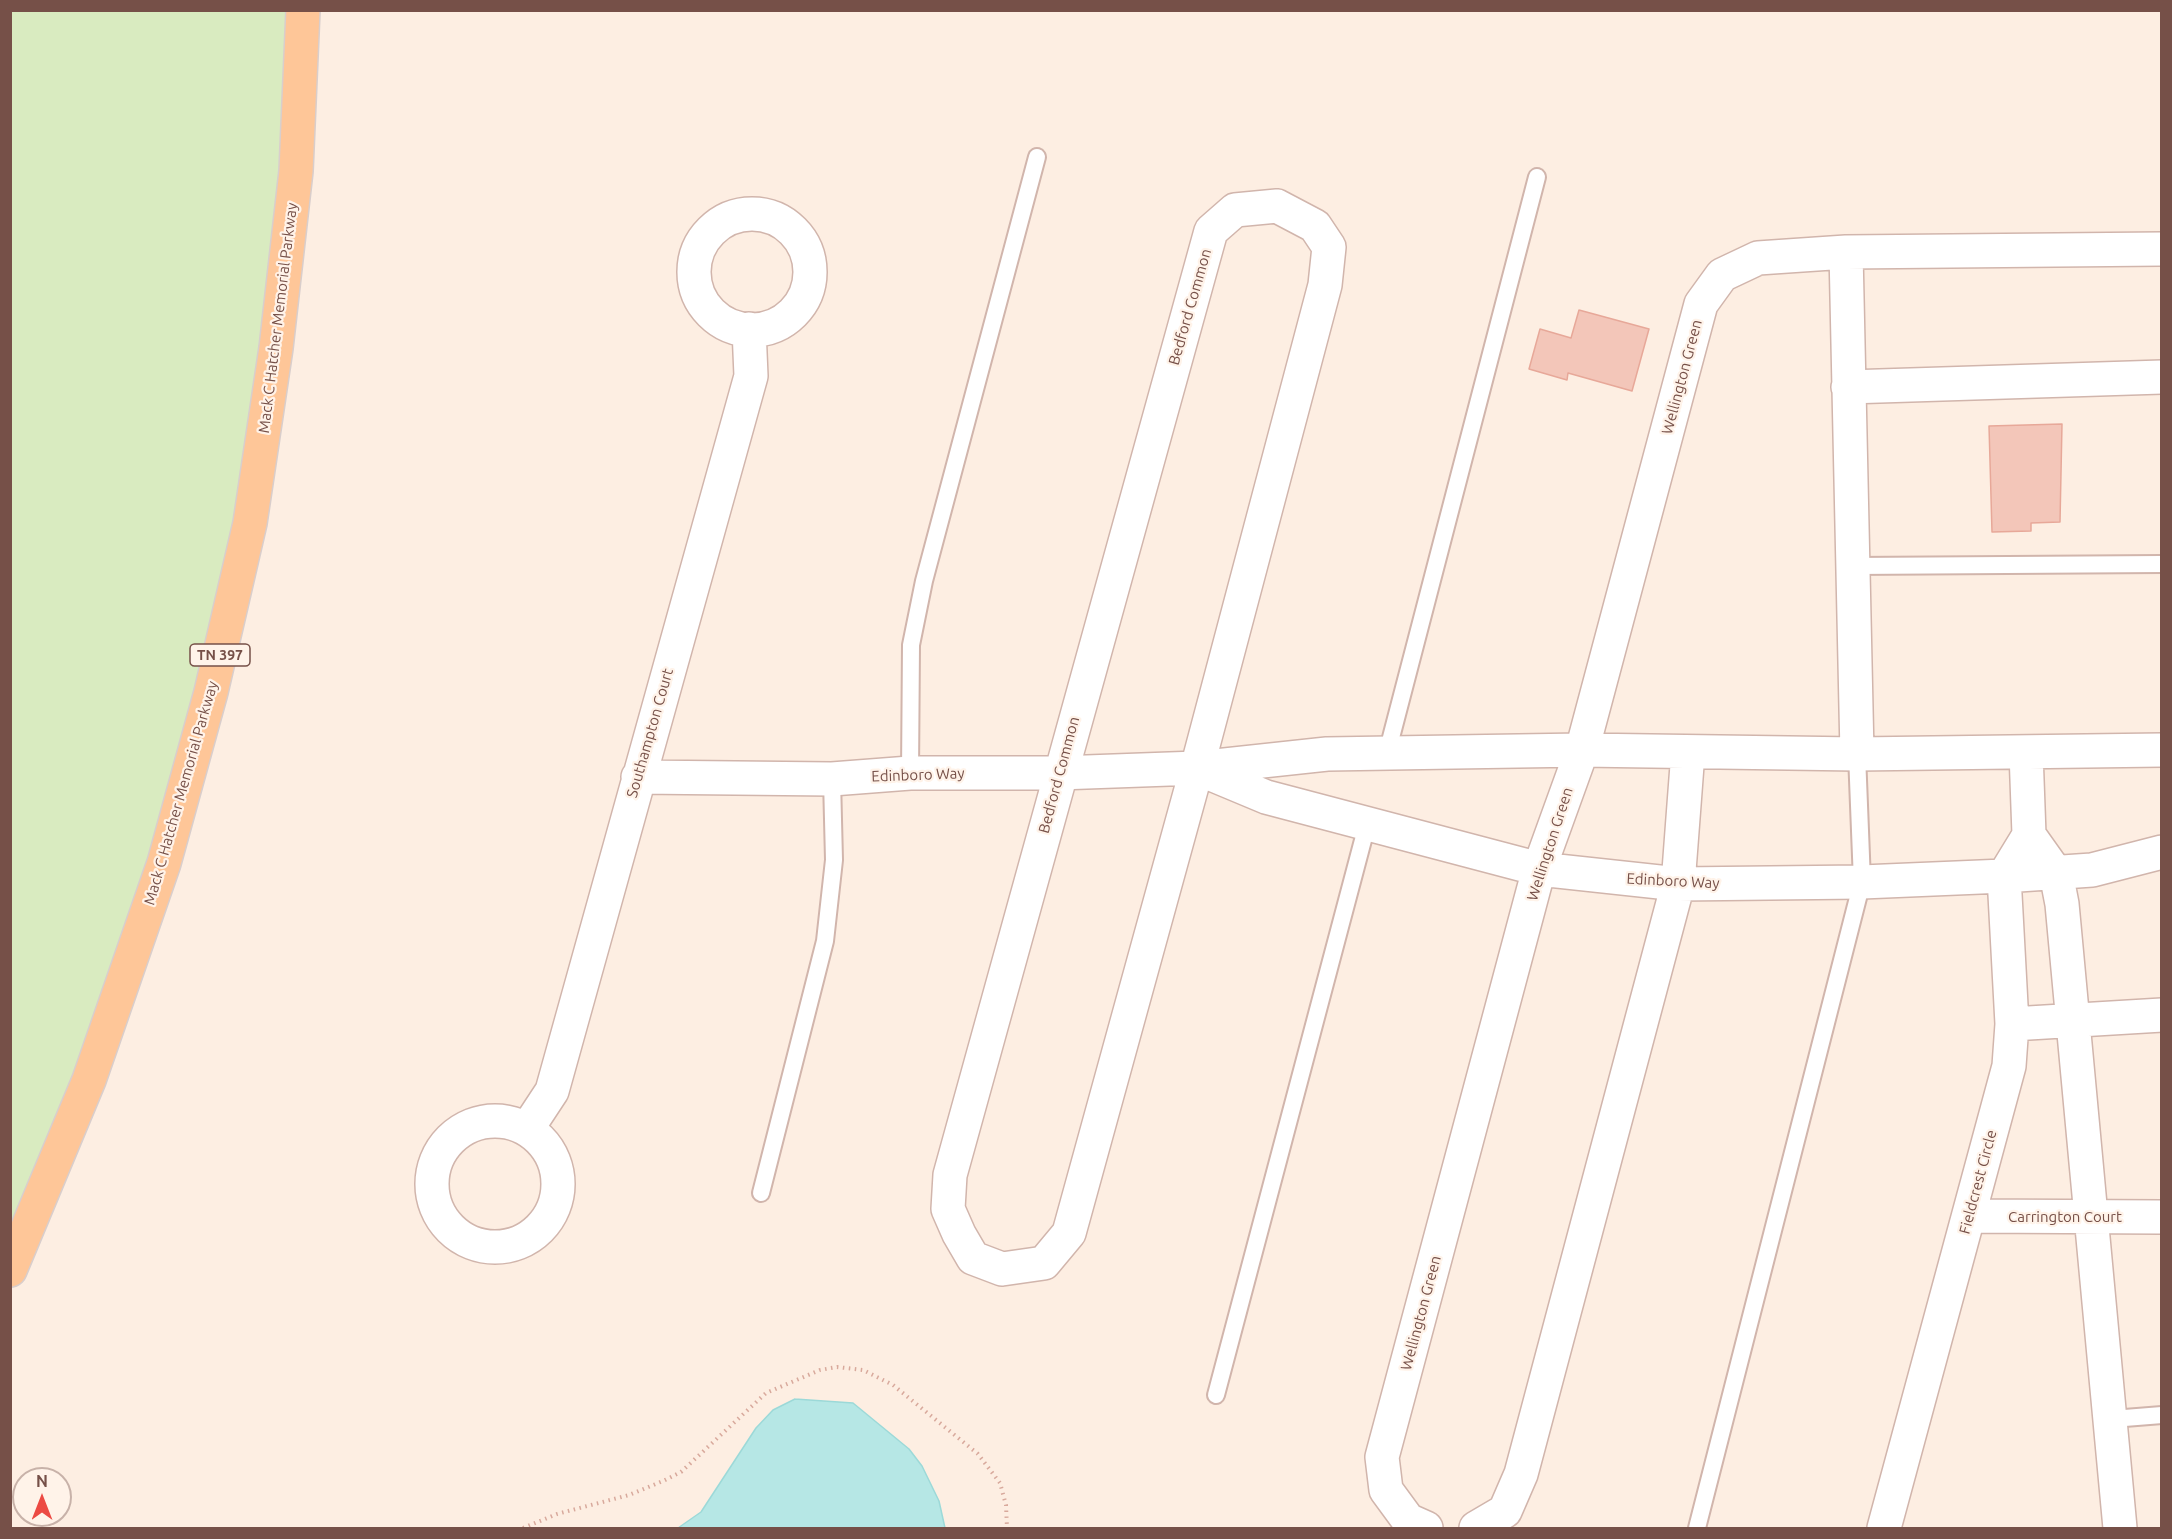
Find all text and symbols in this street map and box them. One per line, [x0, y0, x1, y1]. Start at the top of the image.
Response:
street label: Mack C Hatcher Memorial Parkway [255, 202, 301, 434]
street label: Bedford Common [1165, 247, 1215, 367]
street label: Wellington Green [1658, 318, 1706, 436]
road number: TN 397 [190, 644, 250, 666]
street label: Southampton Court [623, 666, 677, 800]
street label: Mack C Hatcher Memorial Parkway [140, 679, 222, 907]
street label: Bedford Common [1035, 715, 1083, 835]
street label: Edinboro Way [871, 764, 965, 786]
street label: Wellington Green [1523, 785, 1577, 903]
street label: Edinboro Way [1626, 870, 1720, 892]
street label: Fieldcrest Circle [1955, 1128, 2001, 1236]
street label: Carrington Court [2008, 1208, 2122, 1226]
street label: Wellington Green [1397, 1254, 1445, 1372]
north arrow [12, 1467, 72, 1527]
text: N [36, 1472, 48, 1490]

